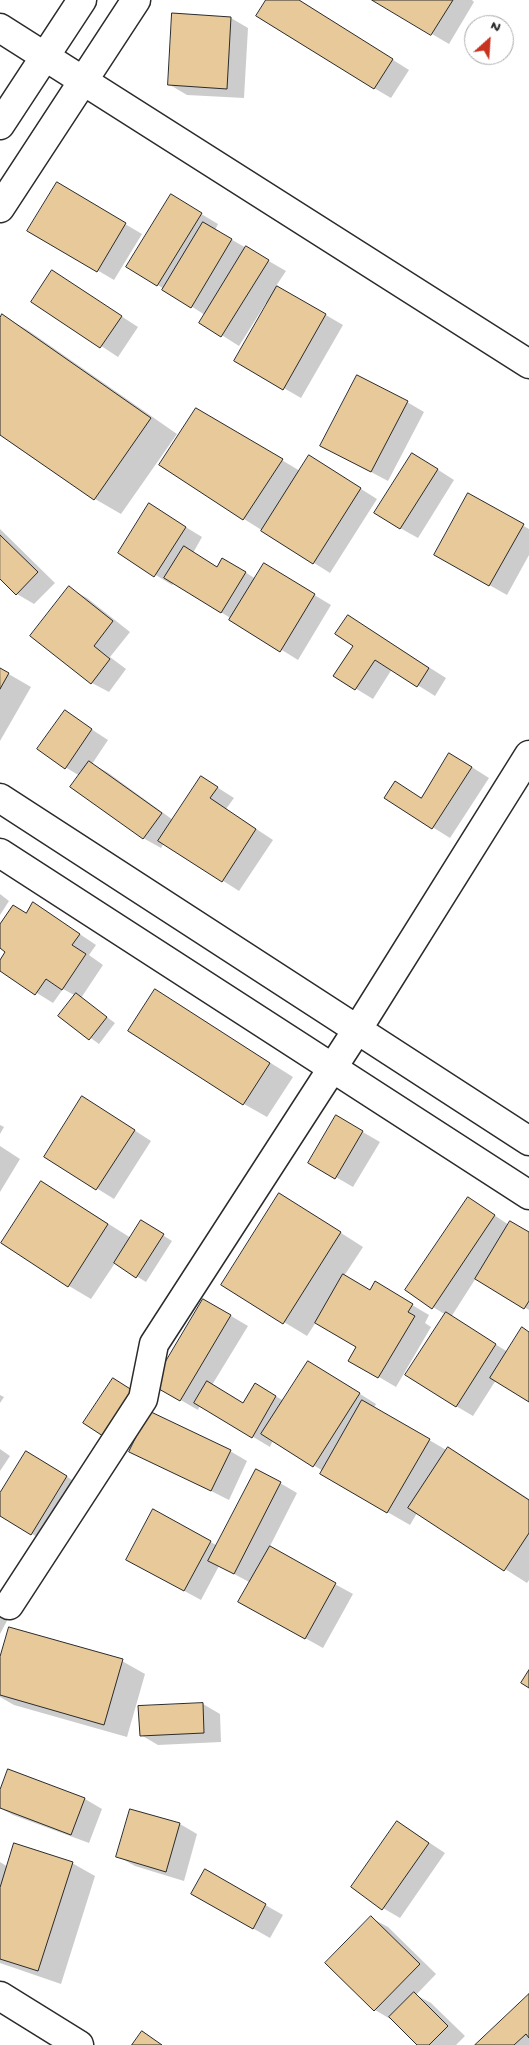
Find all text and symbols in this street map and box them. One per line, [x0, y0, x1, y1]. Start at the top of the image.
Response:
north arrow [464, 15, 514, 65]
text: N [488, 17, 503, 37]

